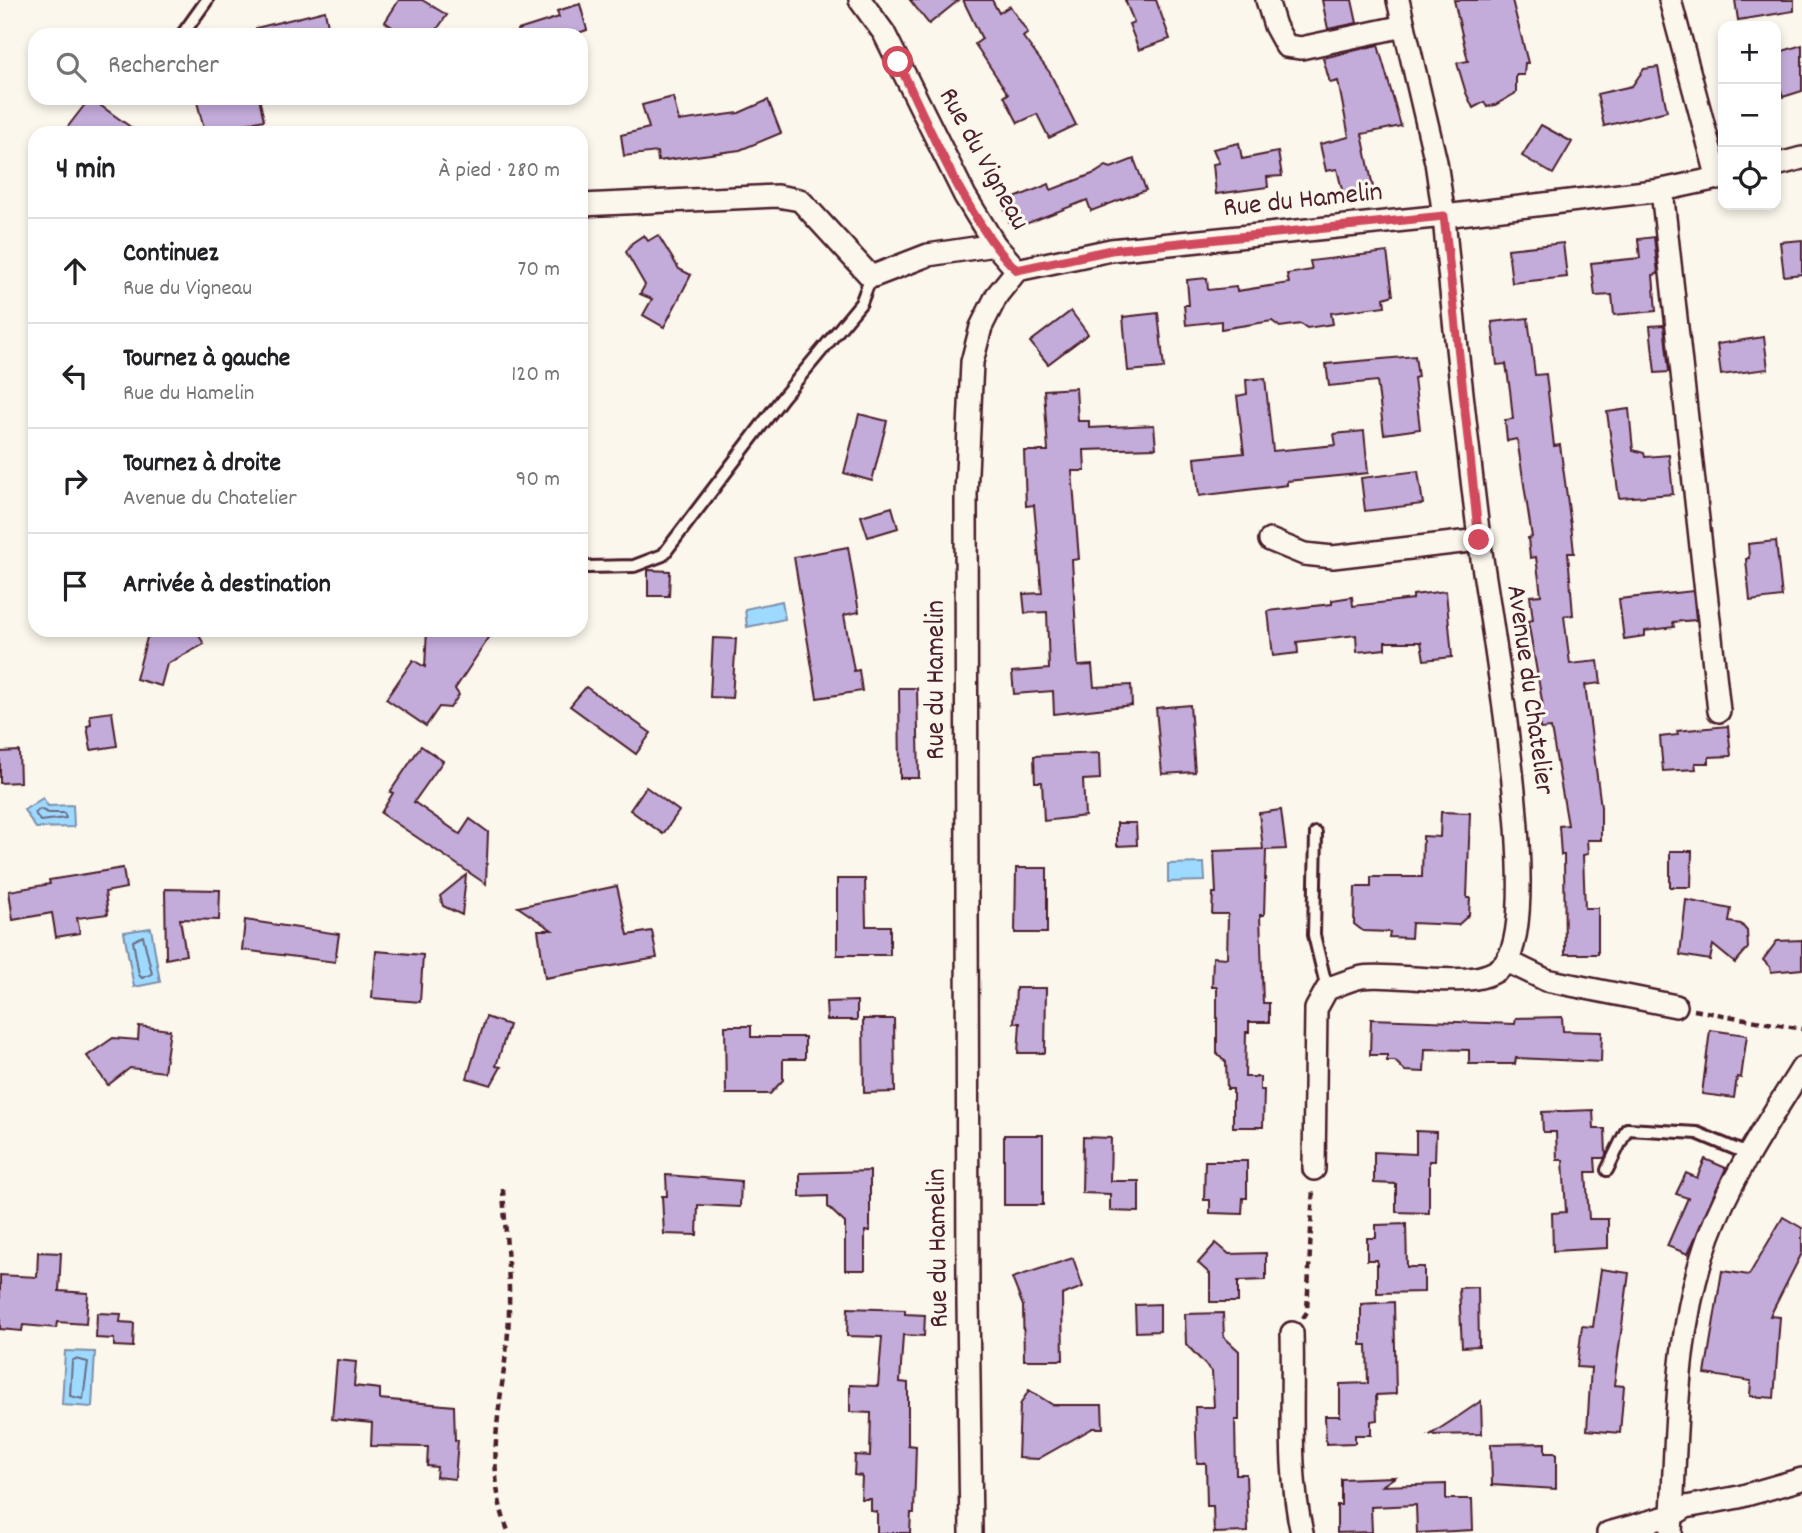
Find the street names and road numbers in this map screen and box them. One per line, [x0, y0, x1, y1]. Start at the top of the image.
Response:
street label: Rue du Vigneau [926, 81, 1038, 239]
street label: Rue du Hamelin [1221, 174, 1385, 230]
street label: Avenue du Chatelier [1493, 582, 1563, 798]
street label: Rue du Hamelin [918, 600, 958, 760]
street label: Rue du Hamelin [919, 1168, 961, 1328]

